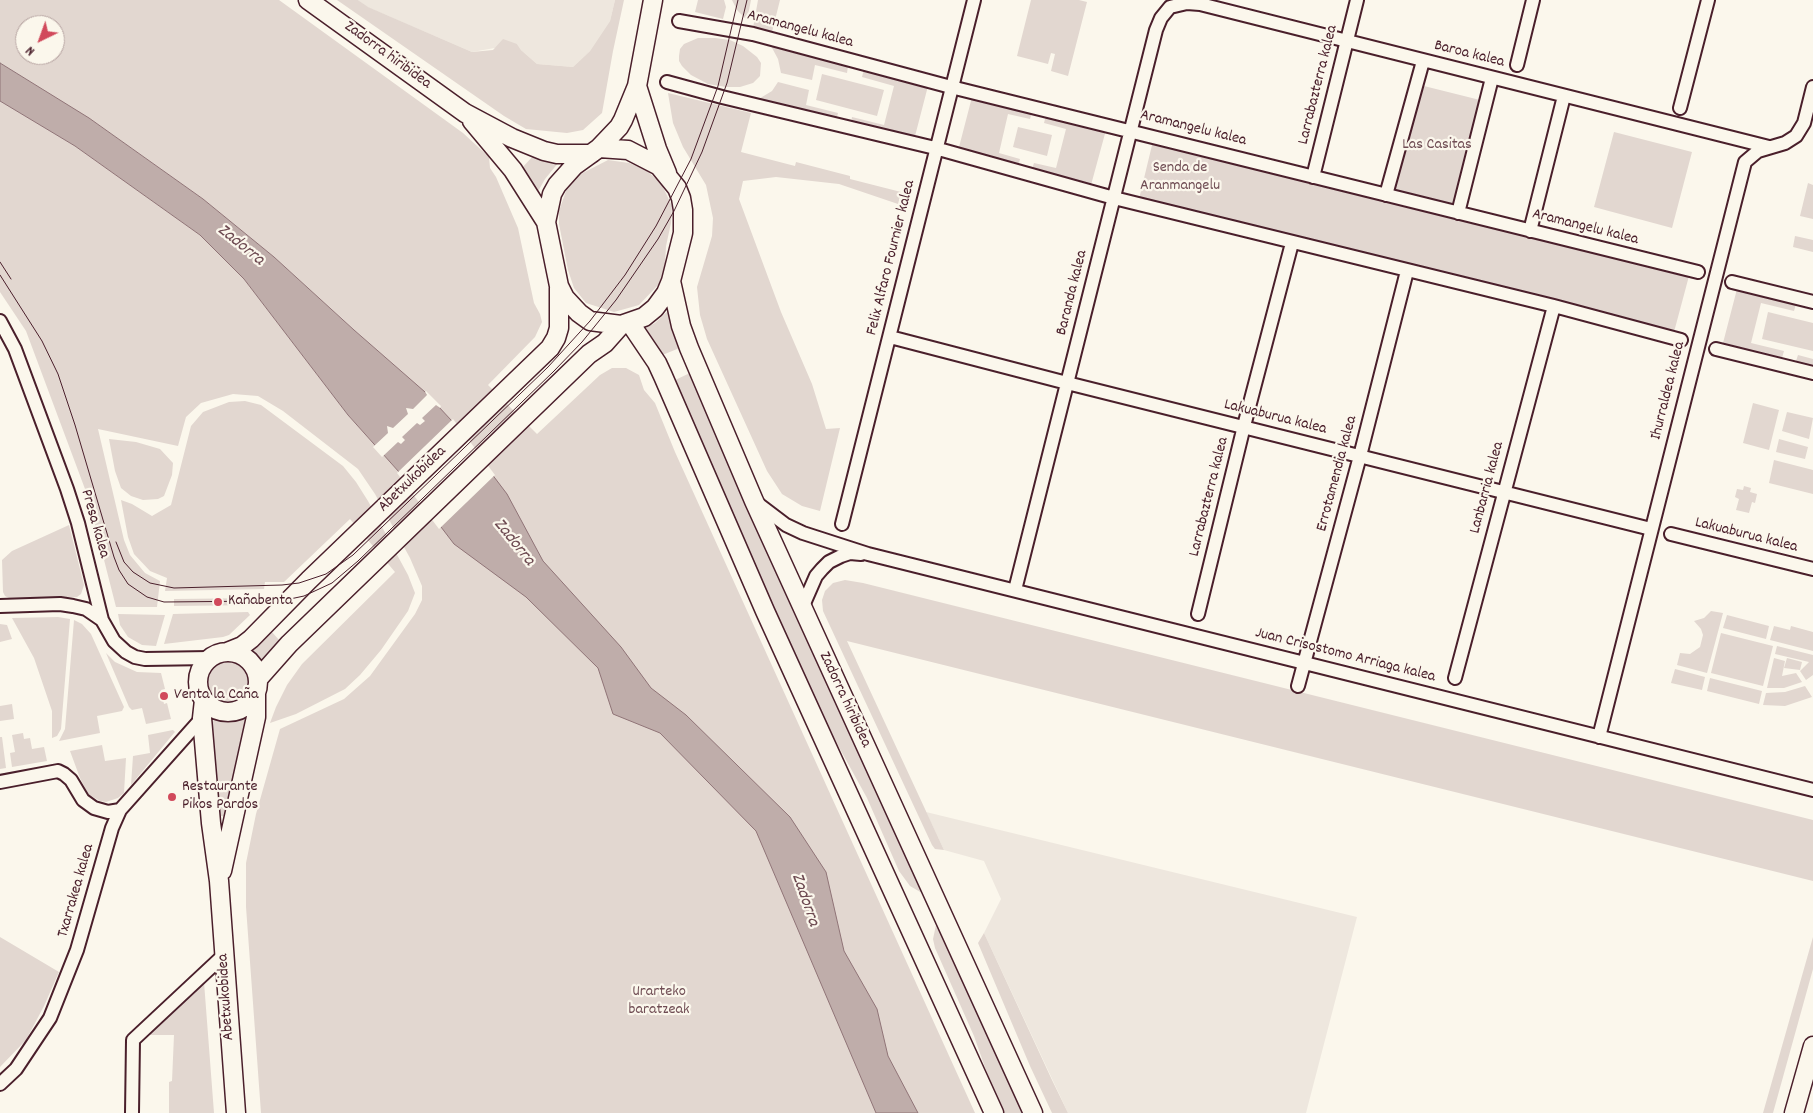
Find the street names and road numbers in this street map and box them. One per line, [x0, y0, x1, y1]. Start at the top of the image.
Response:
street label: Aramangelu kalea [745, 7, 855, 53]
street label: Zadorra hiribidea [340, 18, 434, 94]
street label: Larrabazterra kalea [1295, 23, 1343, 147]
street label: Baroa kalea [1432, 37, 1506, 73]
street label: Aramangelu kalea [1138, 107, 1248, 151]
street label: Felix Alfaro Fournier kalea [863, 178, 921, 338]
street label: Aramangelu kalea [1530, 206, 1640, 250]
street label: Baranda kalea [1053, 248, 1093, 338]
street label: Ihurraldea kalea [1648, 340, 1690, 442]
street label: Lakuaburua kalea [1222, 396, 1328, 440]
street label: Errotamendia kalea [1313, 414, 1363, 534]
street label: Larrabazterra kalea [1186, 435, 1234, 559]
street label: Lanbarria kalea [1467, 440, 1509, 536]
street label: Abetxukobidea [375, 443, 451, 517]
street label: Presa kalea [75, 487, 113, 561]
street label: Lakuaburua kalea [1693, 514, 1799, 558]
street label: Juan Crisostomo Arriaga kalea [1253, 624, 1437, 688]
street label: Zadorra hiribidea [813, 649, 875, 751]
street label: Txarrakea kalea [54, 842, 100, 940]
street label: Abetxukobidea [214, 953, 240, 1041]

